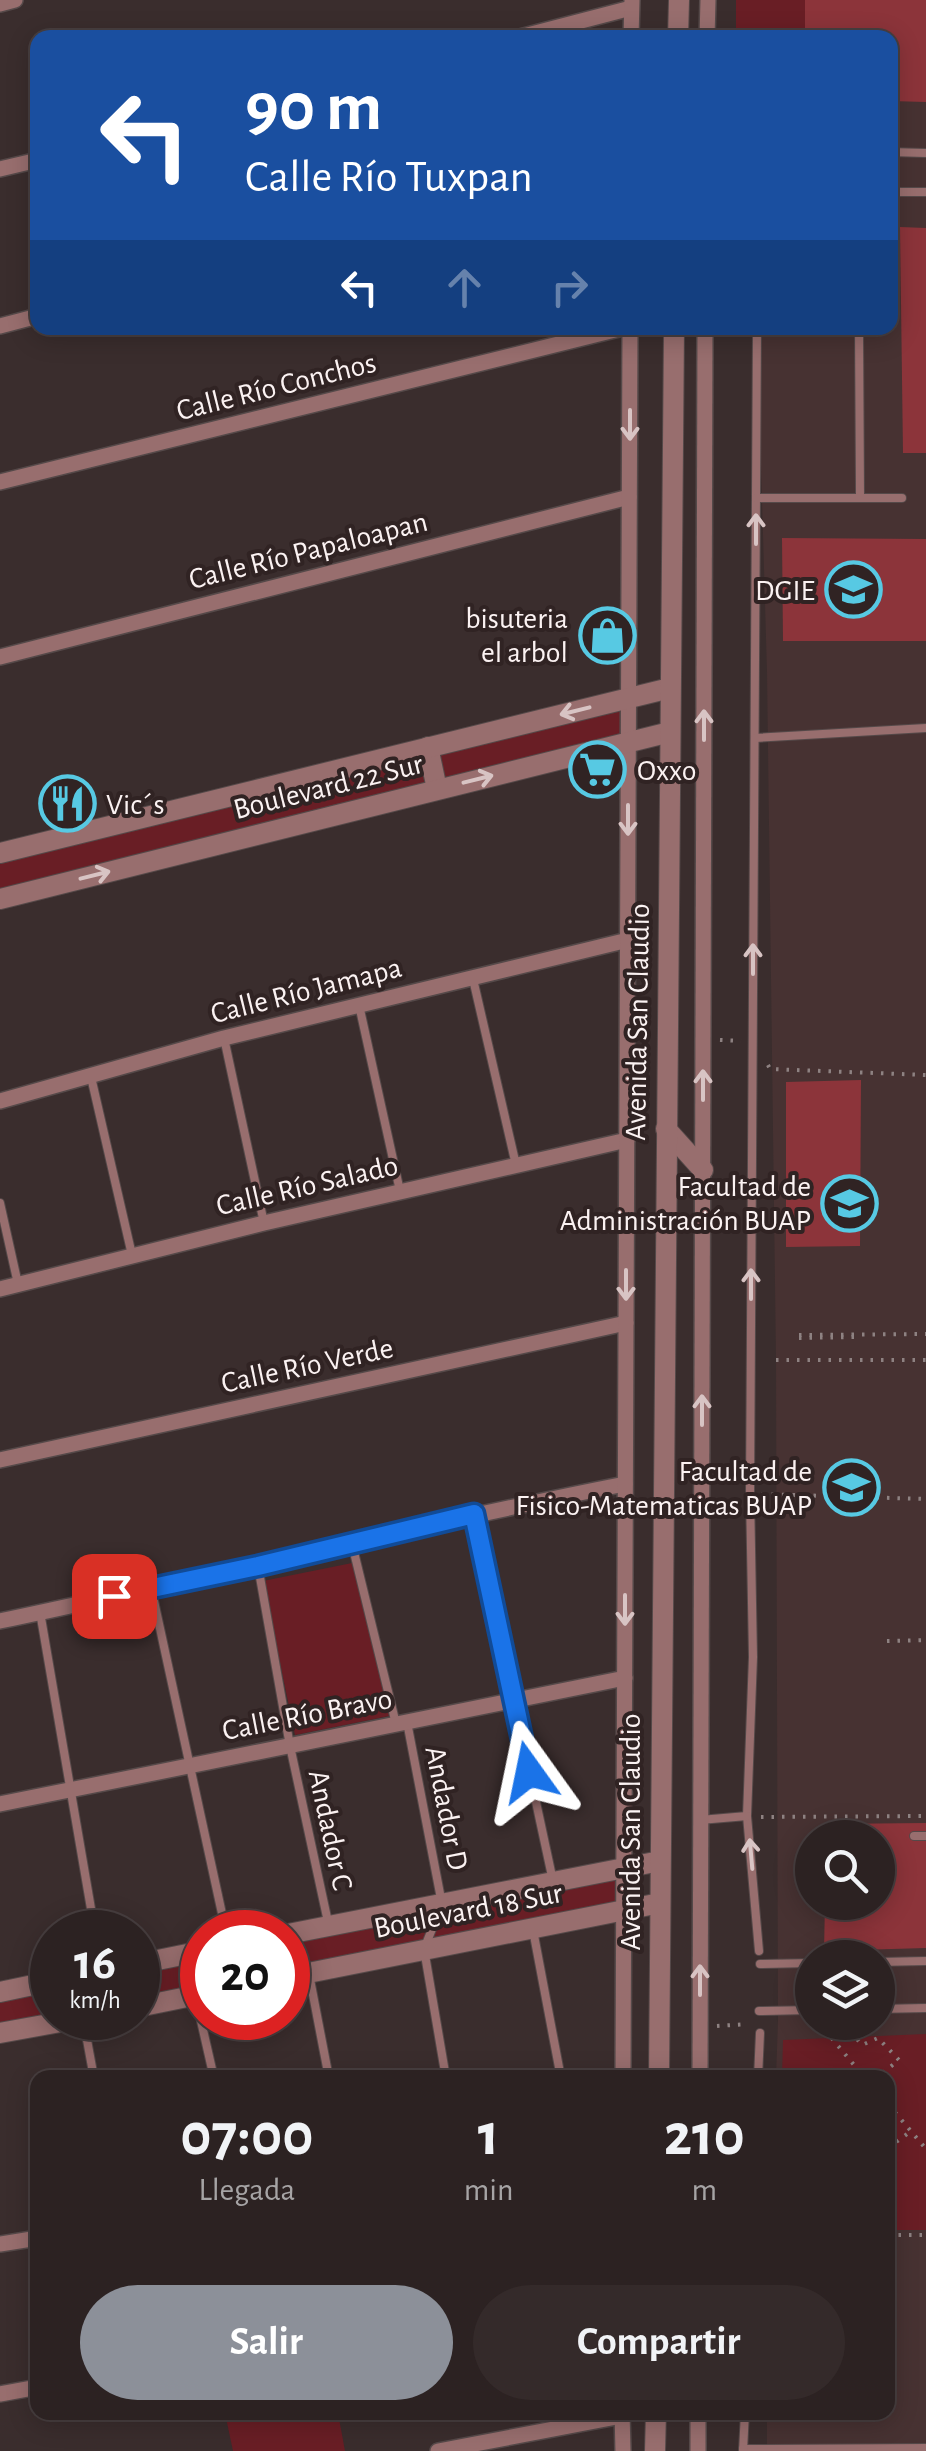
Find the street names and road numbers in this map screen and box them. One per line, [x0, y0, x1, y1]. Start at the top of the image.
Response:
street label: Calle Río Conchos [173, 348, 379, 426]
street label: Calle Río Papaloapan [186, 507, 431, 595]
street label: Boulevard 22 Sur [230, 749, 426, 825]
street label: Avenida San Claudio [621, 903, 655, 1141]
street label: Calle Río Jamapa [208, 953, 405, 1029]
street label: Calle Río Salado [213, 1150, 401, 1221]
street label: Calle Río Verde [218, 1333, 396, 1399]
street label: Calle Río Bravo [220, 1684, 395, 1746]
street label: Avenida San Claudio [616, 1713, 646, 1951]
street label: Andador D [419, 1744, 473, 1873]
street label: Andador C [303, 1767, 357, 1893]
street label: Boulevard 18 Sur [371, 1878, 565, 1944]

